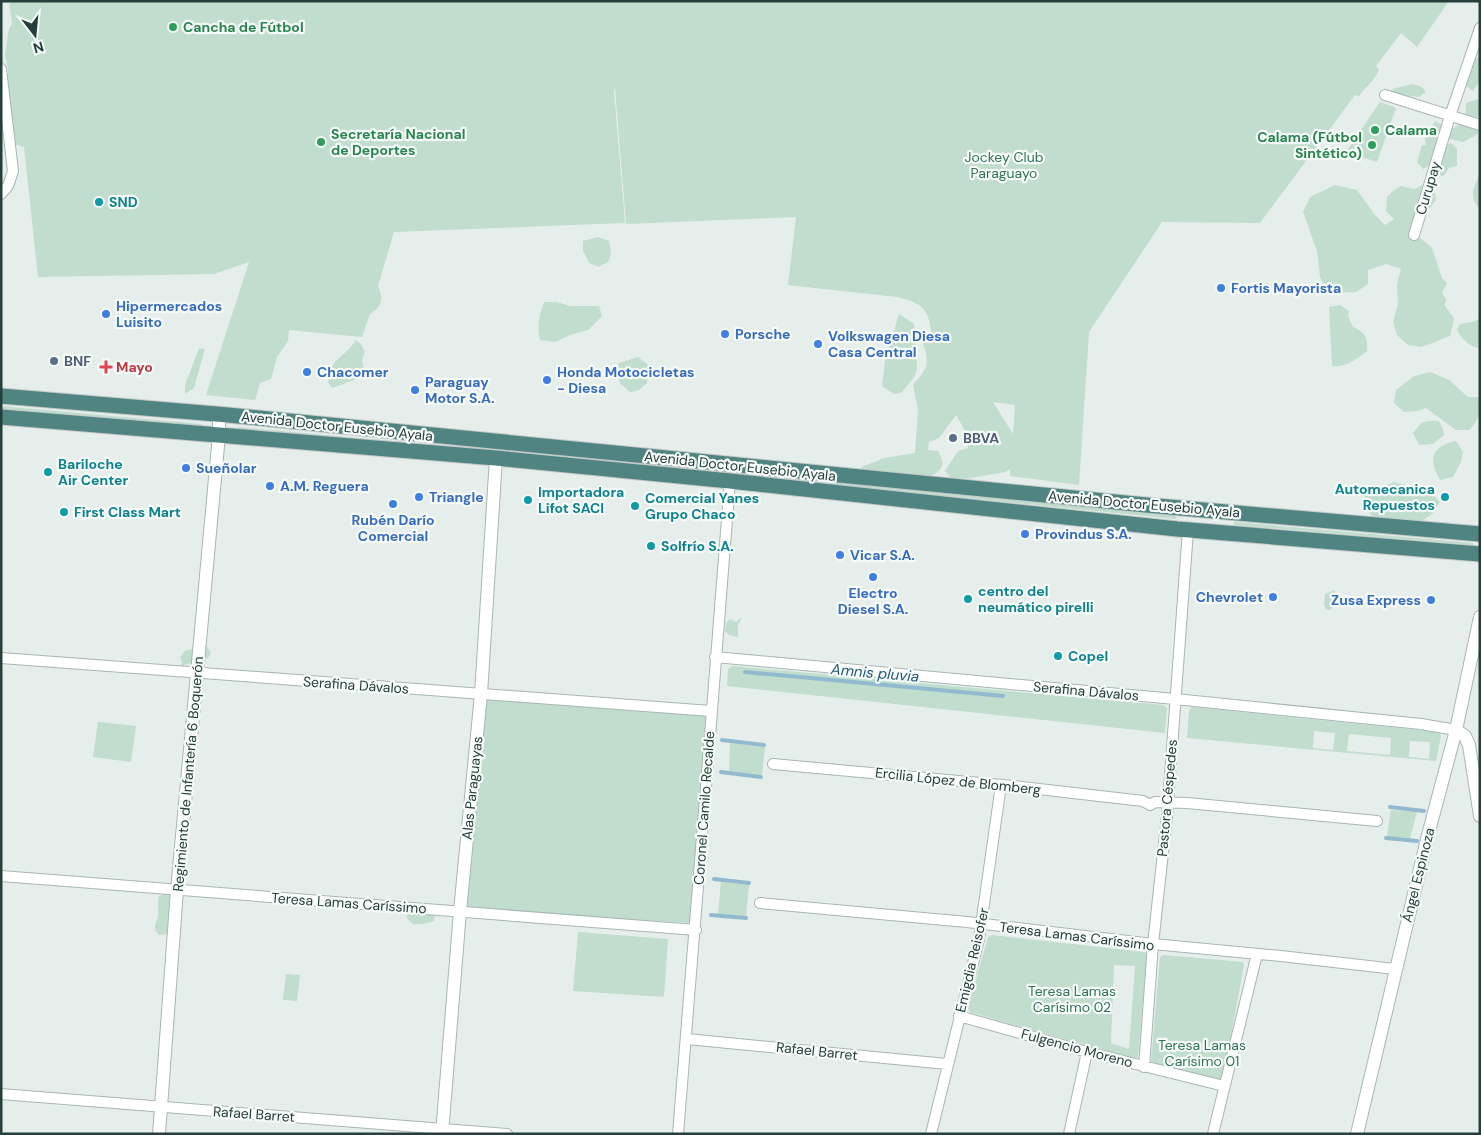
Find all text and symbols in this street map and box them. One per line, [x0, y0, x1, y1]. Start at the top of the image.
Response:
north arrow [10, 10, 60, 60]
place label: Cancha de Fútbol [183, 18, 304, 36]
marker: Cancha de Fútbol [167, 21, 179, 33]
text: N [31, 37, 46, 58]
place label: Calama [1385, 121, 1437, 139]
marker: Calama [1369, 124, 1381, 136]
place label: Secretaría Nacional de Deportes [331, 125, 465, 159]
place label: Calama (Fútbol Sintético) [1257, 128, 1362, 162]
marker: Secretaría Nacional de Deportes [315, 136, 327, 148]
marker: Calama (Fútbol Sintético) [1366, 139, 1378, 151]
park label: Jockey Club Paraguayo [964, 148, 1044, 182]
street label: Curupay [1411, 159, 1445, 217]
place label: SND [109, 193, 138, 211]
marker: SND [93, 196, 105, 208]
place label: Fortis Mayorista [1231, 279, 1341, 297]
marker: Fortis Mayorista [1215, 282, 1227, 294]
place label: Hipermercados Luisito [116, 297, 222, 331]
marker: Hipermercados Luisito [100, 308, 112, 320]
place label: Porsche [735, 325, 791, 343]
place label: Volkswagen Diesa Casa Central [828, 327, 950, 361]
marker: Porsche [719, 328, 731, 340]
marker: Volkswagen Diesa Casa Central [812, 338, 824, 350]
place label: BNF [64, 352, 91, 370]
marker: BNF [48, 355, 60, 367]
place label: Mayo [116, 358, 153, 376]
marker: Mayo [100, 361, 112, 373]
place label: Chacomer [317, 363, 389, 381]
place label: Honda Motocicletas - Diesa [557, 363, 695, 397]
marker: Chacomer [301, 366, 313, 378]
place label: Paraguay Motor S.A. [425, 373, 495, 407]
marker: Honda Motocicletas - Diesa [541, 374, 553, 386]
marker: Paraguay Motor S.A. [409, 384, 421, 396]
street label: Avenida Doctor Eusebio Ayala [240, 407, 434, 445]
place label: BBVA [963, 429, 999, 447]
marker: BBVA [947, 432, 959, 444]
street label: Avenida Doctor Eusebio Ayala [643, 447, 837, 485]
place label: Bariloche Air Center [58, 455, 128, 489]
place label: Sueñolar [196, 459, 257, 477]
marker: Sueñolar [180, 462, 192, 474]
marker: Bariloche Air Center [42, 466, 54, 478]
place label: A.M. Reguera [280, 477, 369, 495]
marker: A.M. Reguera [264, 480, 276, 492]
place label: Automecanica Repuestos [1335, 480, 1435, 514]
place label: Importadora Lifot SACI [538, 483, 624, 517]
street label: Avenida Doctor Eusebio Ayala [1047, 487, 1241, 521]
place label: Triangle [429, 488, 484, 506]
place label: Comercial Yanes Grupo Chaco [645, 489, 759, 523]
marker: Triangle [413, 491, 425, 503]
marker: Automecanica Repuestos [1439, 491, 1451, 503]
marker: Importadora Lifot SACI [522, 494, 534, 506]
marker: Rubén Darío Comercial [387, 498, 399, 510]
marker: Comercial Yanes Grupo Chaco [629, 500, 641, 512]
place label: First Class Mart [74, 503, 181, 521]
marker: First Class Mart [58, 506, 70, 518]
place label: Rubén Darío Comercial [351, 511, 435, 545]
place label: Provindus S.A. [1035, 525, 1132, 543]
marker: Provindus S.A. [1019, 528, 1031, 540]
place label: Solfrío S.A. [661, 537, 734, 555]
marker: Solfrío S.A. [645, 540, 657, 552]
place label: Vicar S.A. [850, 546, 915, 564]
marker: Vicar S.A. [834, 549, 846, 561]
marker: Electro Diesel S.A. [867, 571, 879, 583]
place label: centro del neumático pirelli [978, 582, 1094, 616]
place label: Electro Diesel S.A. [838, 584, 908, 618]
place label: Chevrolet [1196, 588, 1263, 606]
marker: Chevrolet [1267, 591, 1279, 603]
place label: Zusa Express [1331, 591, 1421, 609]
marker: centro del neumático pirelli [962, 593, 974, 605]
marker: Zusa Express [1425, 594, 1437, 606]
place label: Copel [1068, 647, 1108, 665]
marker: Copel [1052, 650, 1064, 662]
street label: Regimiento de Infantería 6 Boquerón [169, 656, 207, 892]
water label: Amnis pluvia [829, 659, 920, 687]
street label: Serafina Dávalos [302, 672, 410, 698]
street label: Serafina Dávalos [1032, 677, 1140, 705]
street label: Coronel Camilo Recalde [690, 730, 718, 886]
street label: Alas Paraguayas [458, 735, 486, 841]
street label: Pastora Céspedes [1153, 739, 1181, 857]
street label: Ercilia López de Blomberg [874, 763, 1042, 799]
street label: Ángel Espinoza [1398, 826, 1438, 924]
street label: Teresa Lamas Caríssimo [271, 889, 427, 917]
street label: Emigdia Reisofer [951, 906, 993, 1014]
street label: Teresa Lamas Caríssimo [999, 918, 1155, 954]
park label: Teresa Lamas Carísimo 02 [1028, 982, 1116, 1016]
street label: Fulgencio Moreno [1019, 1024, 1135, 1072]
park label: Teresa Lamas Carísimo 01 [1158, 1036, 1246, 1070]
street label: Rafael Barret [775, 1038, 859, 1064]
street label: Rafael Barret [212, 1102, 296, 1126]

